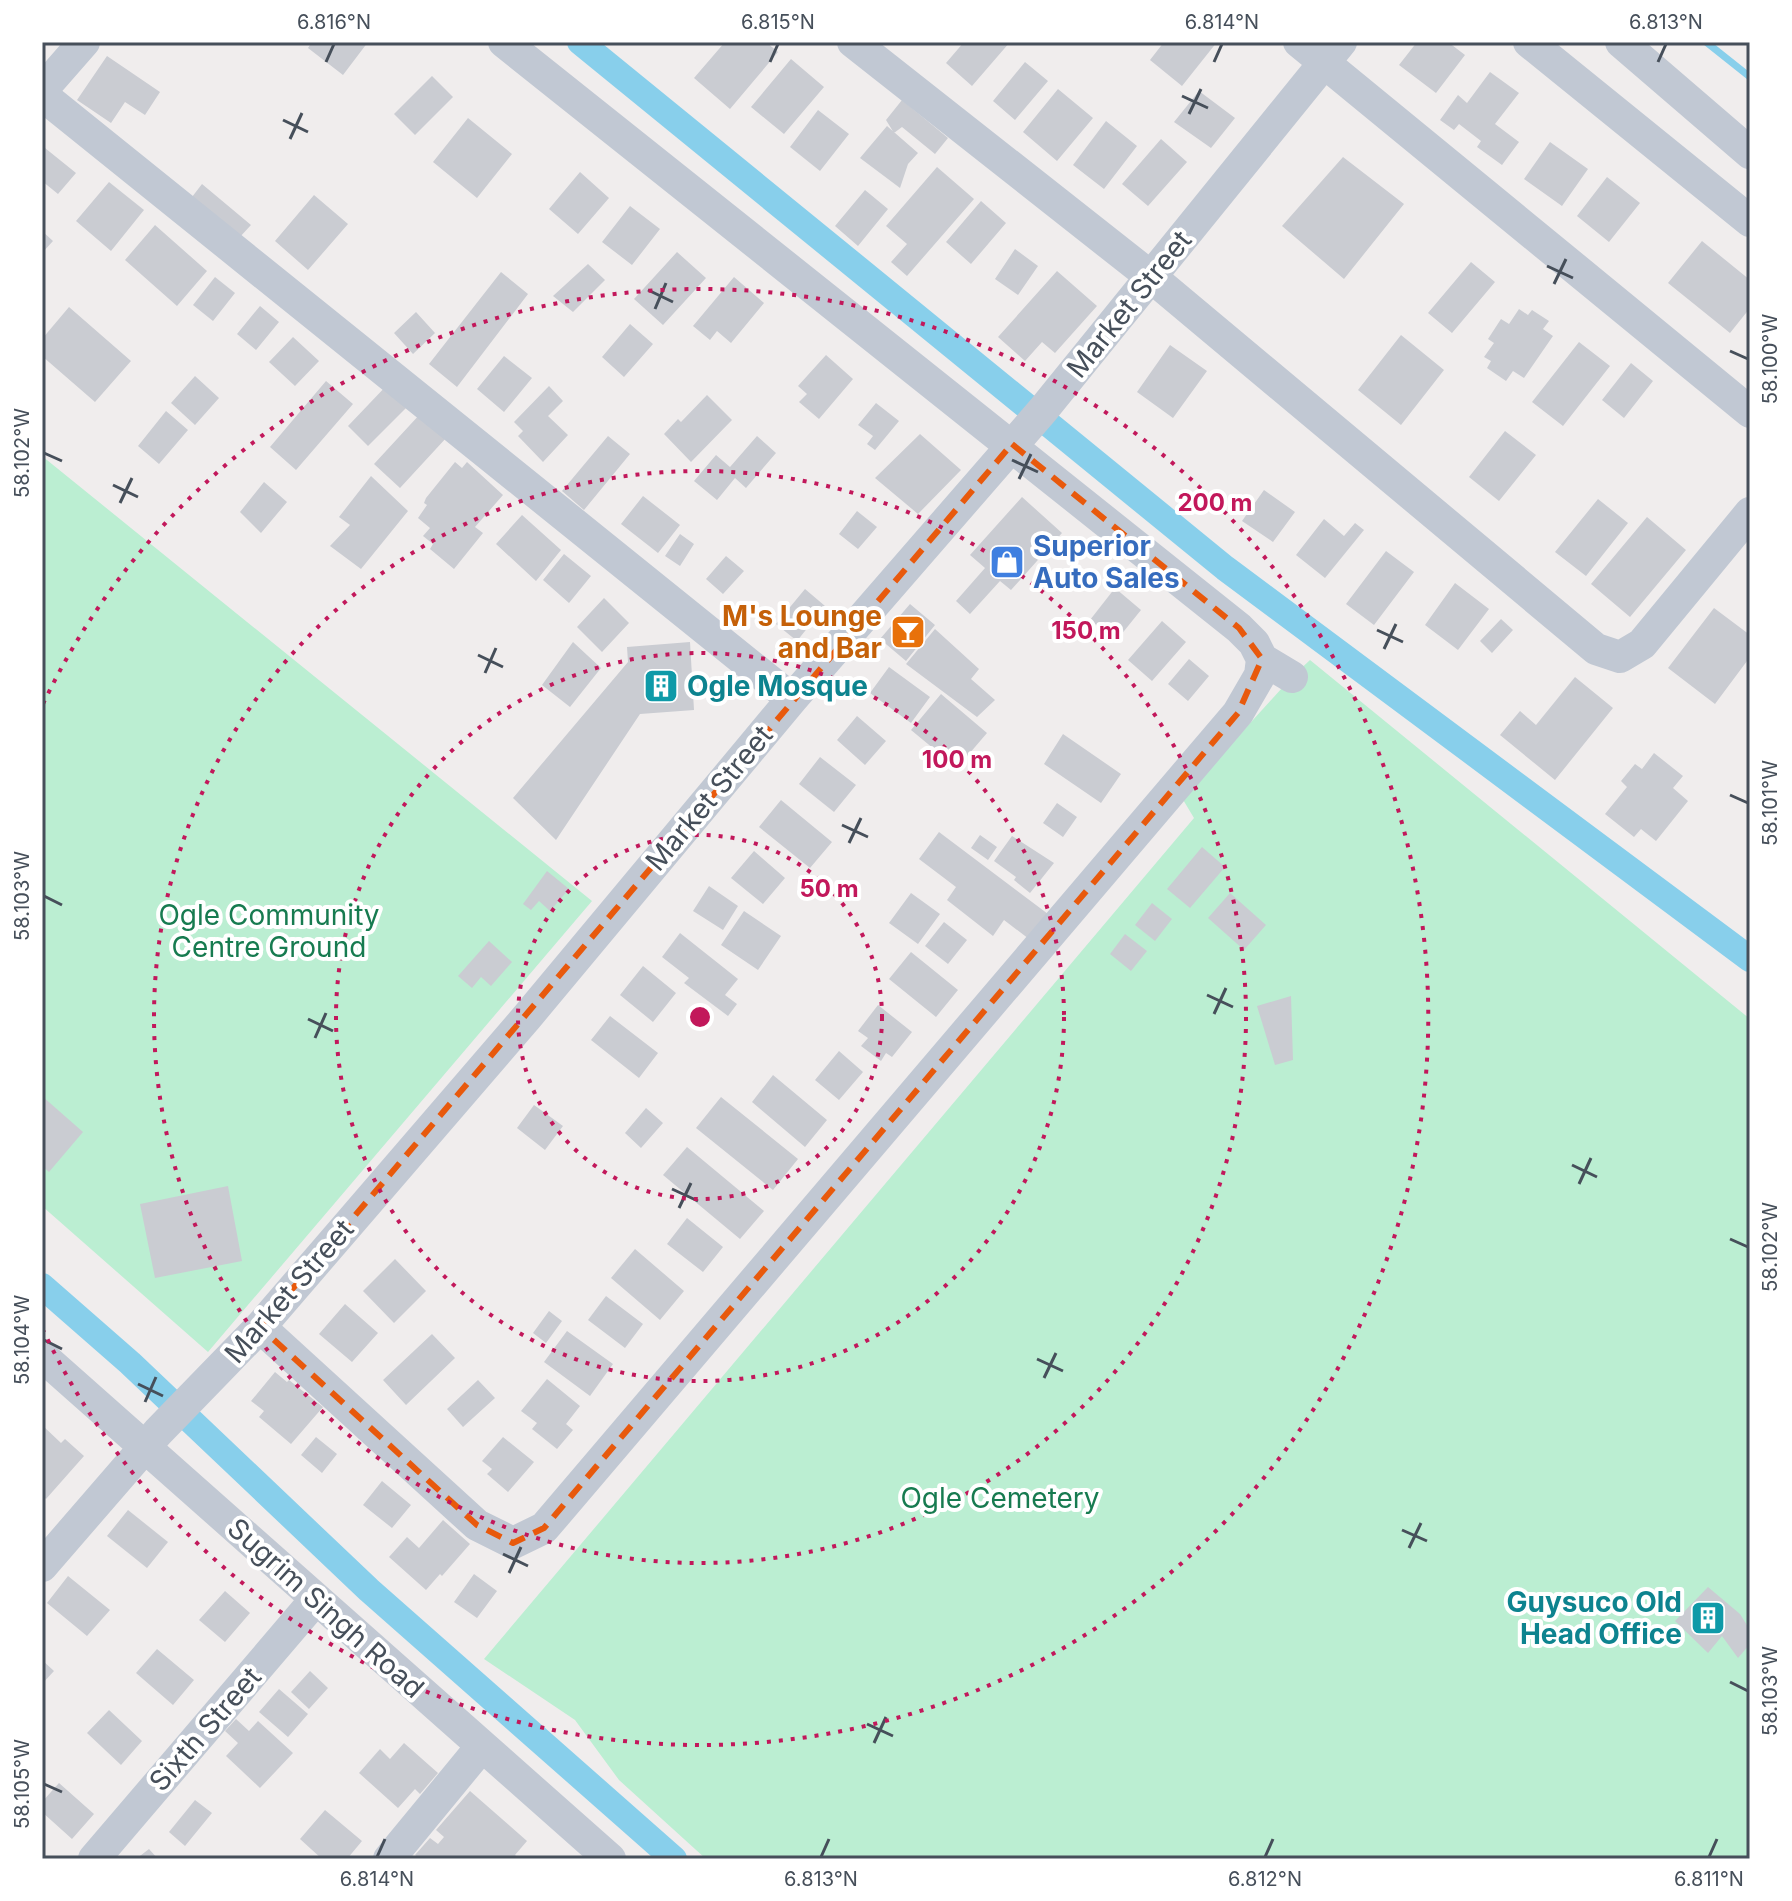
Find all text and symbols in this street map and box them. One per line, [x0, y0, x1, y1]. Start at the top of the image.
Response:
text: 6.816°N [297, 10, 371, 34]
text: 6.815°N [741, 10, 815, 34]
text: 6.814°N [1185, 10, 1259, 34]
text: 6.813°N [1629, 10, 1703, 34]
street label: Market Street [1059, 224, 1199, 384]
text: 58.100°W [1758, 314, 1782, 404]
text: 58.102°W [10, 408, 34, 498]
text: 200 m [1177, 488, 1253, 517]
place label: Superior Auto Sales [1033, 529, 1180, 595]
shop icon: Superior Auto Sales [988, 543, 1026, 581]
place label: M's Lounge and Bar [722, 599, 882, 665]
bar icon: M's Lounge and Bar [889, 613, 927, 651]
text: 150 m [1051, 616, 1121, 645]
building icon: Ogle Mosque [642, 667, 680, 705]
place label: Ogle Mosque [687, 669, 868, 703]
street label: Market Street [638, 718, 780, 878]
text: 100 m [922, 745, 992, 774]
text: 58.101°W [1758, 760, 1782, 846]
text: 58.103°W [10, 851, 34, 941]
text: 50 m [799, 874, 859, 903]
park label: Ogle Community Centre Ground [158, 898, 380, 964]
centre of rings [686, 1003, 714, 1031]
text: 58.102°W [1758, 1202, 1782, 1292]
street label: Market Street [217, 1212, 361, 1370]
text: 58.104°W [10, 1295, 34, 1385]
park label: Ogle Cemetery [900, 1481, 1100, 1515]
street label: Sugrim Singh Road [221, 1511, 431, 1705]
place label: Guysuco Old Head Office [1506, 1585, 1682, 1651]
building icon: Guysuco Old Head Office [1689, 1599, 1727, 1637]
text: 58.103°W [1758, 1646, 1782, 1736]
street label: Sixth Street [142, 1660, 268, 1798]
text: 58.105°W [10, 1739, 34, 1829]
text: 6.814°N [340, 1867, 414, 1891]
text: 6.813°N [784, 1867, 858, 1891]
text: 6.812°N [1228, 1867, 1302, 1891]
text: 6.811°N [1674, 1867, 1744, 1891]

